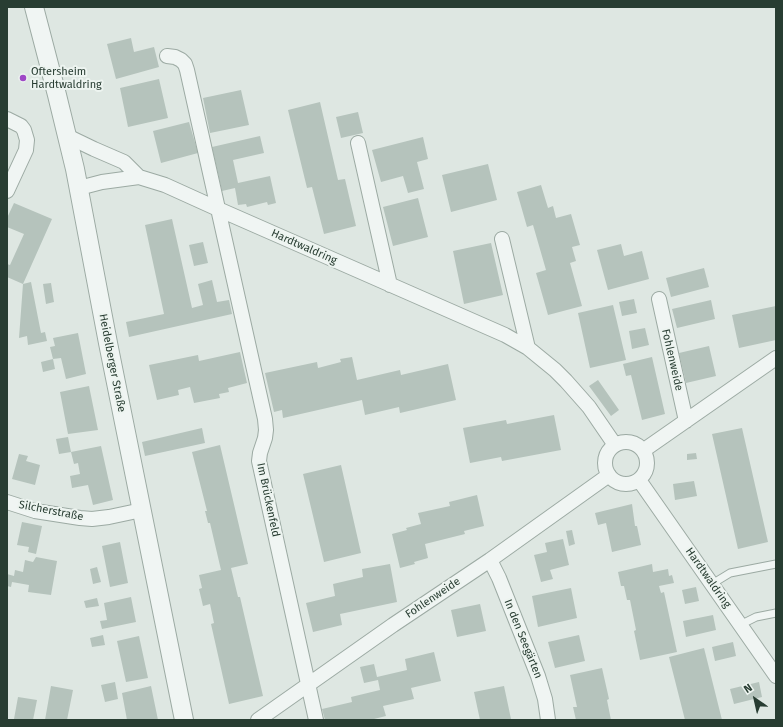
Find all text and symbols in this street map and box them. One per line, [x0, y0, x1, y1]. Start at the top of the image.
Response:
place label: Oftersheim Hardtwaldring [31, 65, 102, 91]
marker: Oftersheim Hardtwaldring [18, 73, 28, 83]
street label: Hardtwaldring [269, 227, 339, 267]
street label: Heidelberger Straße [96, 313, 128, 413]
street label: Fohlenweide [658, 328, 686, 392]
street label: Im Brückenfeld [254, 462, 282, 538]
street label: Silcherstraße [18, 498, 84, 524]
street label: Hardtwaldring [682, 545, 734, 611]
street label: Fohlenweide [403, 575, 463, 621]
street label: In den Seegärten [501, 597, 545, 681]
north arrow [735, 679, 775, 719]
text: N [741, 681, 755, 696]

